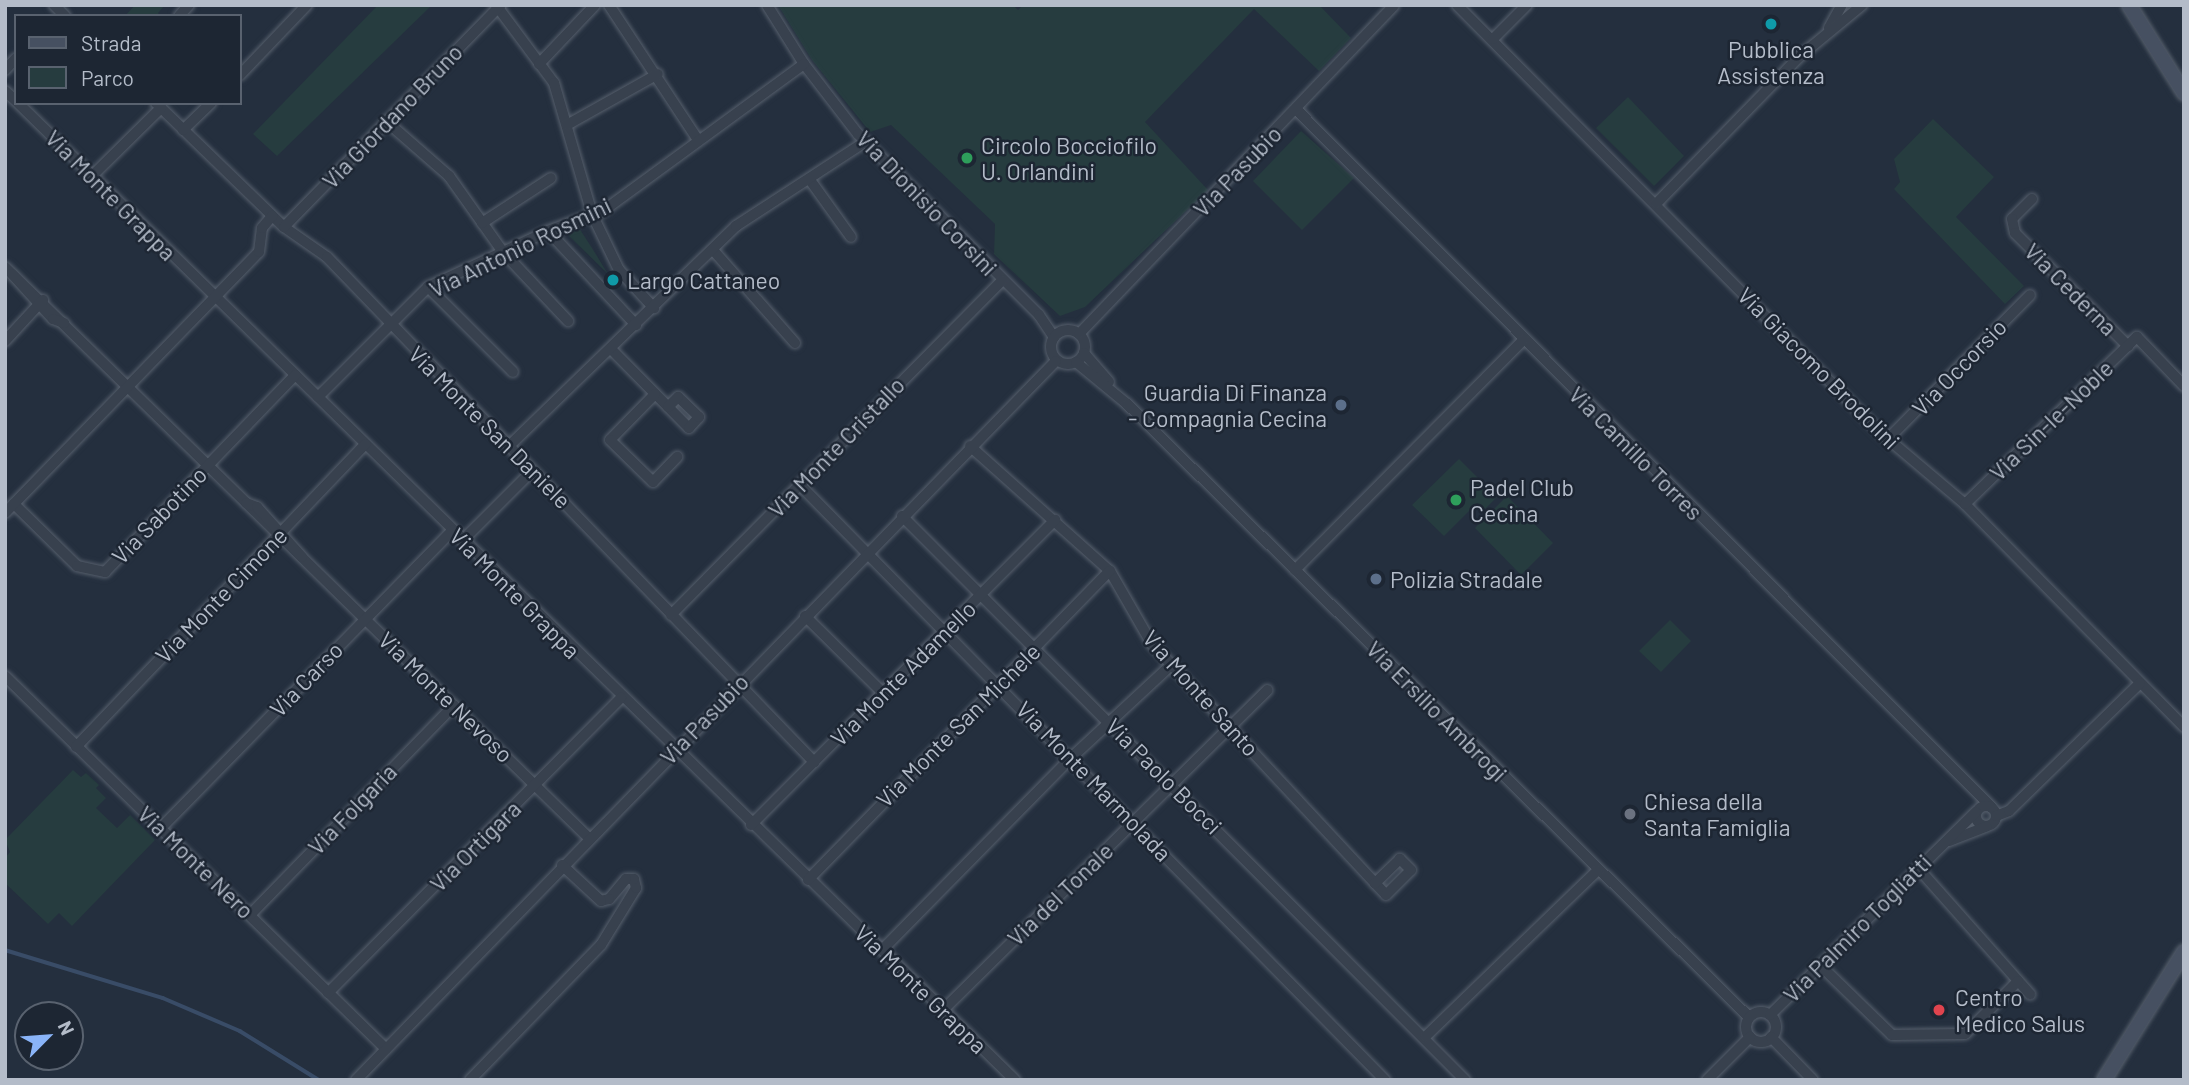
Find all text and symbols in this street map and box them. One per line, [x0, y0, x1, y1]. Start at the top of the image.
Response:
legend [14, 14, 242, 105]
marker: Pubblica Assistenza [1763, 16, 1779, 32]
text: Strada [81, 30, 141, 55]
place label: Pubblica Assistenza [1717, 35, 1825, 89]
street label: Via Giordano Bruno [316, 38, 468, 194]
text: Parco [81, 65, 134, 90]
street label: Via Pasubio [1187, 120, 1287, 222]
street label: Via Monte Grappa [40, 124, 182, 266]
street label: Via Dionisio Corsini [851, 125, 1003, 281]
place label: Circolo Bocciofilo U. Orlandini [981, 131, 1157, 185]
marker: Circolo Bocciofilo U. Orlandini [959, 150, 975, 166]
street label: Via Antonio Rosmini [425, 191, 615, 303]
street label: Via Cederna [2019, 237, 2123, 341]
place label: Largo Cattaneo [627, 266, 780, 294]
marker: Largo Cattaneo [605, 272, 621, 288]
street label: Via Giacomo Brodolini [1732, 281, 1906, 455]
street label: Via Occorsio [1906, 313, 2012, 421]
street label: Via Monte San Daniele [403, 340, 577, 514]
street label: Via Sin-le-Noble [1983, 354, 2119, 486]
street label: Via Monte Cristallo [762, 371, 910, 523]
place label: Guardia Di Finanza - Compagnia Cecina [1128, 378, 1327, 432]
street label: Via Camillo Torres [1563, 380, 1709, 526]
marker: Guardia Di Finanza - Compagnia Cecina [1333, 397, 1349, 413]
street label: Via Sabotino [106, 461, 212, 569]
place label: Padel Club Cecina [1470, 473, 1574, 527]
marker: Padel Club Cecina [1448, 492, 1464, 508]
street label: Via Monte Cimone [149, 521, 293, 669]
street label: Via Monte Grappa [444, 522, 586, 664]
place label: Polizia Stradale [1390, 565, 1543, 593]
marker: Polizia Stradale [1368, 571, 1384, 587]
street label: Via Monte Adamello [825, 595, 981, 751]
street label: Via Monte Santo [1137, 624, 1265, 762]
street label: Via Monte Nevoso [373, 626, 519, 768]
street label: Via Ersilio Ambrogi [1361, 635, 1513, 787]
street label: Via Carso [264, 636, 348, 722]
street label: Via Monte San Michele [870, 637, 1046, 813]
street label: Via Pasubio [654, 668, 754, 770]
street label: Via Monte Marmolada [1011, 695, 1177, 867]
street label: Via Paolo Bocci [1100, 712, 1228, 840]
street label: Via Folgaria [302, 758, 402, 860]
place label: Chiesa della Santa Famiglia [1644, 787, 1790, 841]
street label: Via Ortigara [424, 795, 526, 897]
street label: Via Monte Nero [132, 800, 260, 924]
marker: Chiesa della Santa Famiglia [1622, 806, 1638, 822]
street label: Via del Tonale [1001, 837, 1119, 951]
street label: Via Palmiro Togliatti [1777, 848, 1937, 1008]
street label: Via Monte Grappa [849, 919, 993, 1059]
place label: Centro Medico Salus [1955, 983, 2085, 1037]
marker: Centro Medico Salus [1929, 1000, 1949, 1020]
north arrow [14, 1001, 84, 1071]
text: N [54, 1017, 80, 1038]

